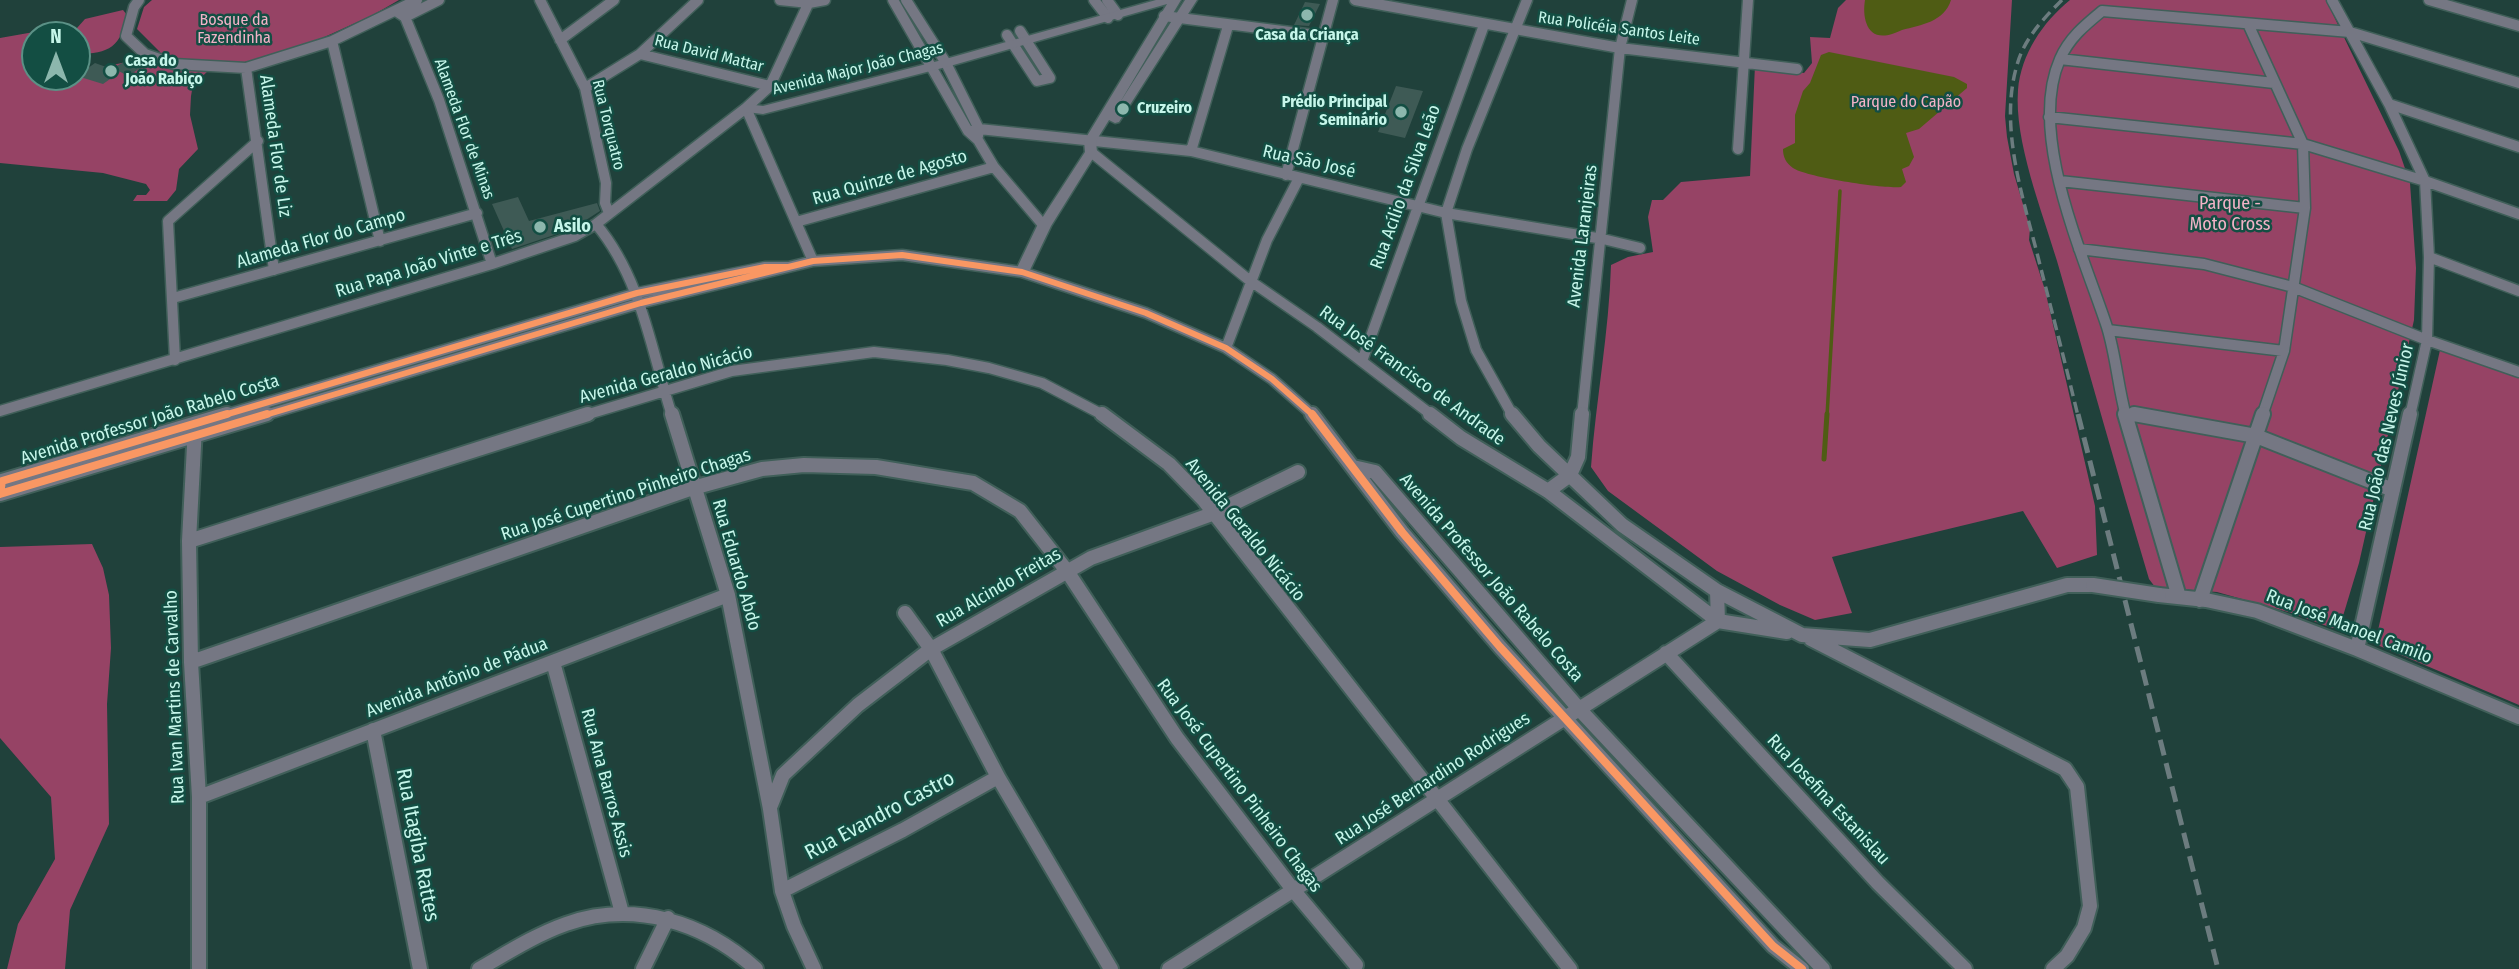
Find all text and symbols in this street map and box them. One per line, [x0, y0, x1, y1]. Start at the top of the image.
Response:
marker: Casa da Criança [1299, 7, 1315, 23]
street label: Rua Policéia Santos Leite [1537, 8, 1701, 50]
park label: Bosque da Fazendinha [197, 11, 271, 49]
north arrow [21, 21, 91, 91]
text: N [50, 25, 62, 48]
place label: Casa da Criança [1255, 26, 1359, 46]
street label: Rua David Mattar [652, 31, 766, 77]
street label: Avenida Major João Chagas [771, 38, 945, 100]
place label: Casa do João Rabiço [125, 52, 203, 90]
street label: Alameda Flor de Minas [430, 56, 498, 202]
marker: Casa do João Rabiço [103, 63, 119, 79]
street label: Alameda Flor de Liz [254, 74, 296, 218]
street label: Rua Torquatro [588, 78, 628, 172]
place label: Prédio Principal Seminário [1282, 93, 1387, 131]
park label: Parque do Capão [1851, 93, 1961, 113]
place label: Cruzeiro [1137, 99, 1192, 119]
marker: Cruzeiro [1115, 101, 1131, 117]
street label: Rua Acílio da Silva Leão [1366, 102, 1446, 272]
marker: Prédio Principal Seminário [1393, 104, 1409, 120]
street label: Rua São José [1260, 141, 1358, 183]
street label: Rua Quinze de Agosto [810, 146, 970, 210]
street label: Avenida Laranjeiras [1564, 163, 1602, 309]
park label: Parque - Moto Cross [2190, 193, 2270, 235]
street label: Alameda Flor do Campo [234, 205, 408, 273]
place label: Asilo [554, 216, 591, 238]
marker: Asilo [532, 219, 548, 235]
street label: Rua Papa João Vinte e Três [333, 225, 525, 303]
street label: Rua José Francisco de Andrade [1315, 301, 1509, 451]
street label: Rua João das Neves Júnior [2355, 341, 2419, 533]
street label: Avenida Geraldo Nicácio [577, 342, 755, 408]
street label: Avenida Professor João Rabelo Costa [18, 370, 282, 470]
street label: Rua José Cupertino Pinheiro Chagas [498, 444, 754, 546]
street label: Avenida Geraldo Nicácio [1181, 454, 1309, 606]
street label: Avenida Professor João Rabelo Costa [1395, 469, 1587, 687]
street label: Rua Eduardo Abdo [707, 497, 765, 633]
street label: Rua Alcindo Freitas [933, 544, 1065, 632]
street label: Rua José Manoel Camilo [2263, 585, 2435, 669]
street label: Rua Ivan Martins de Carvalho [160, 590, 190, 804]
street label: Avenida Antônio de Pádua [363, 633, 551, 723]
street label: Rua José Cupertino Pinheiro Chagas [1152, 675, 1326, 897]
street label: Rua Ana Barros Assis [576, 706, 636, 860]
street label: Rua José Bernardino Rodrigues [1332, 708, 1534, 850]
street label: Rua Josefina Estanislau [1762, 730, 1894, 870]
street label: Rua Itagiba Rattes [390, 766, 444, 924]
street label: Rua Evandro Castro [801, 766, 959, 866]

